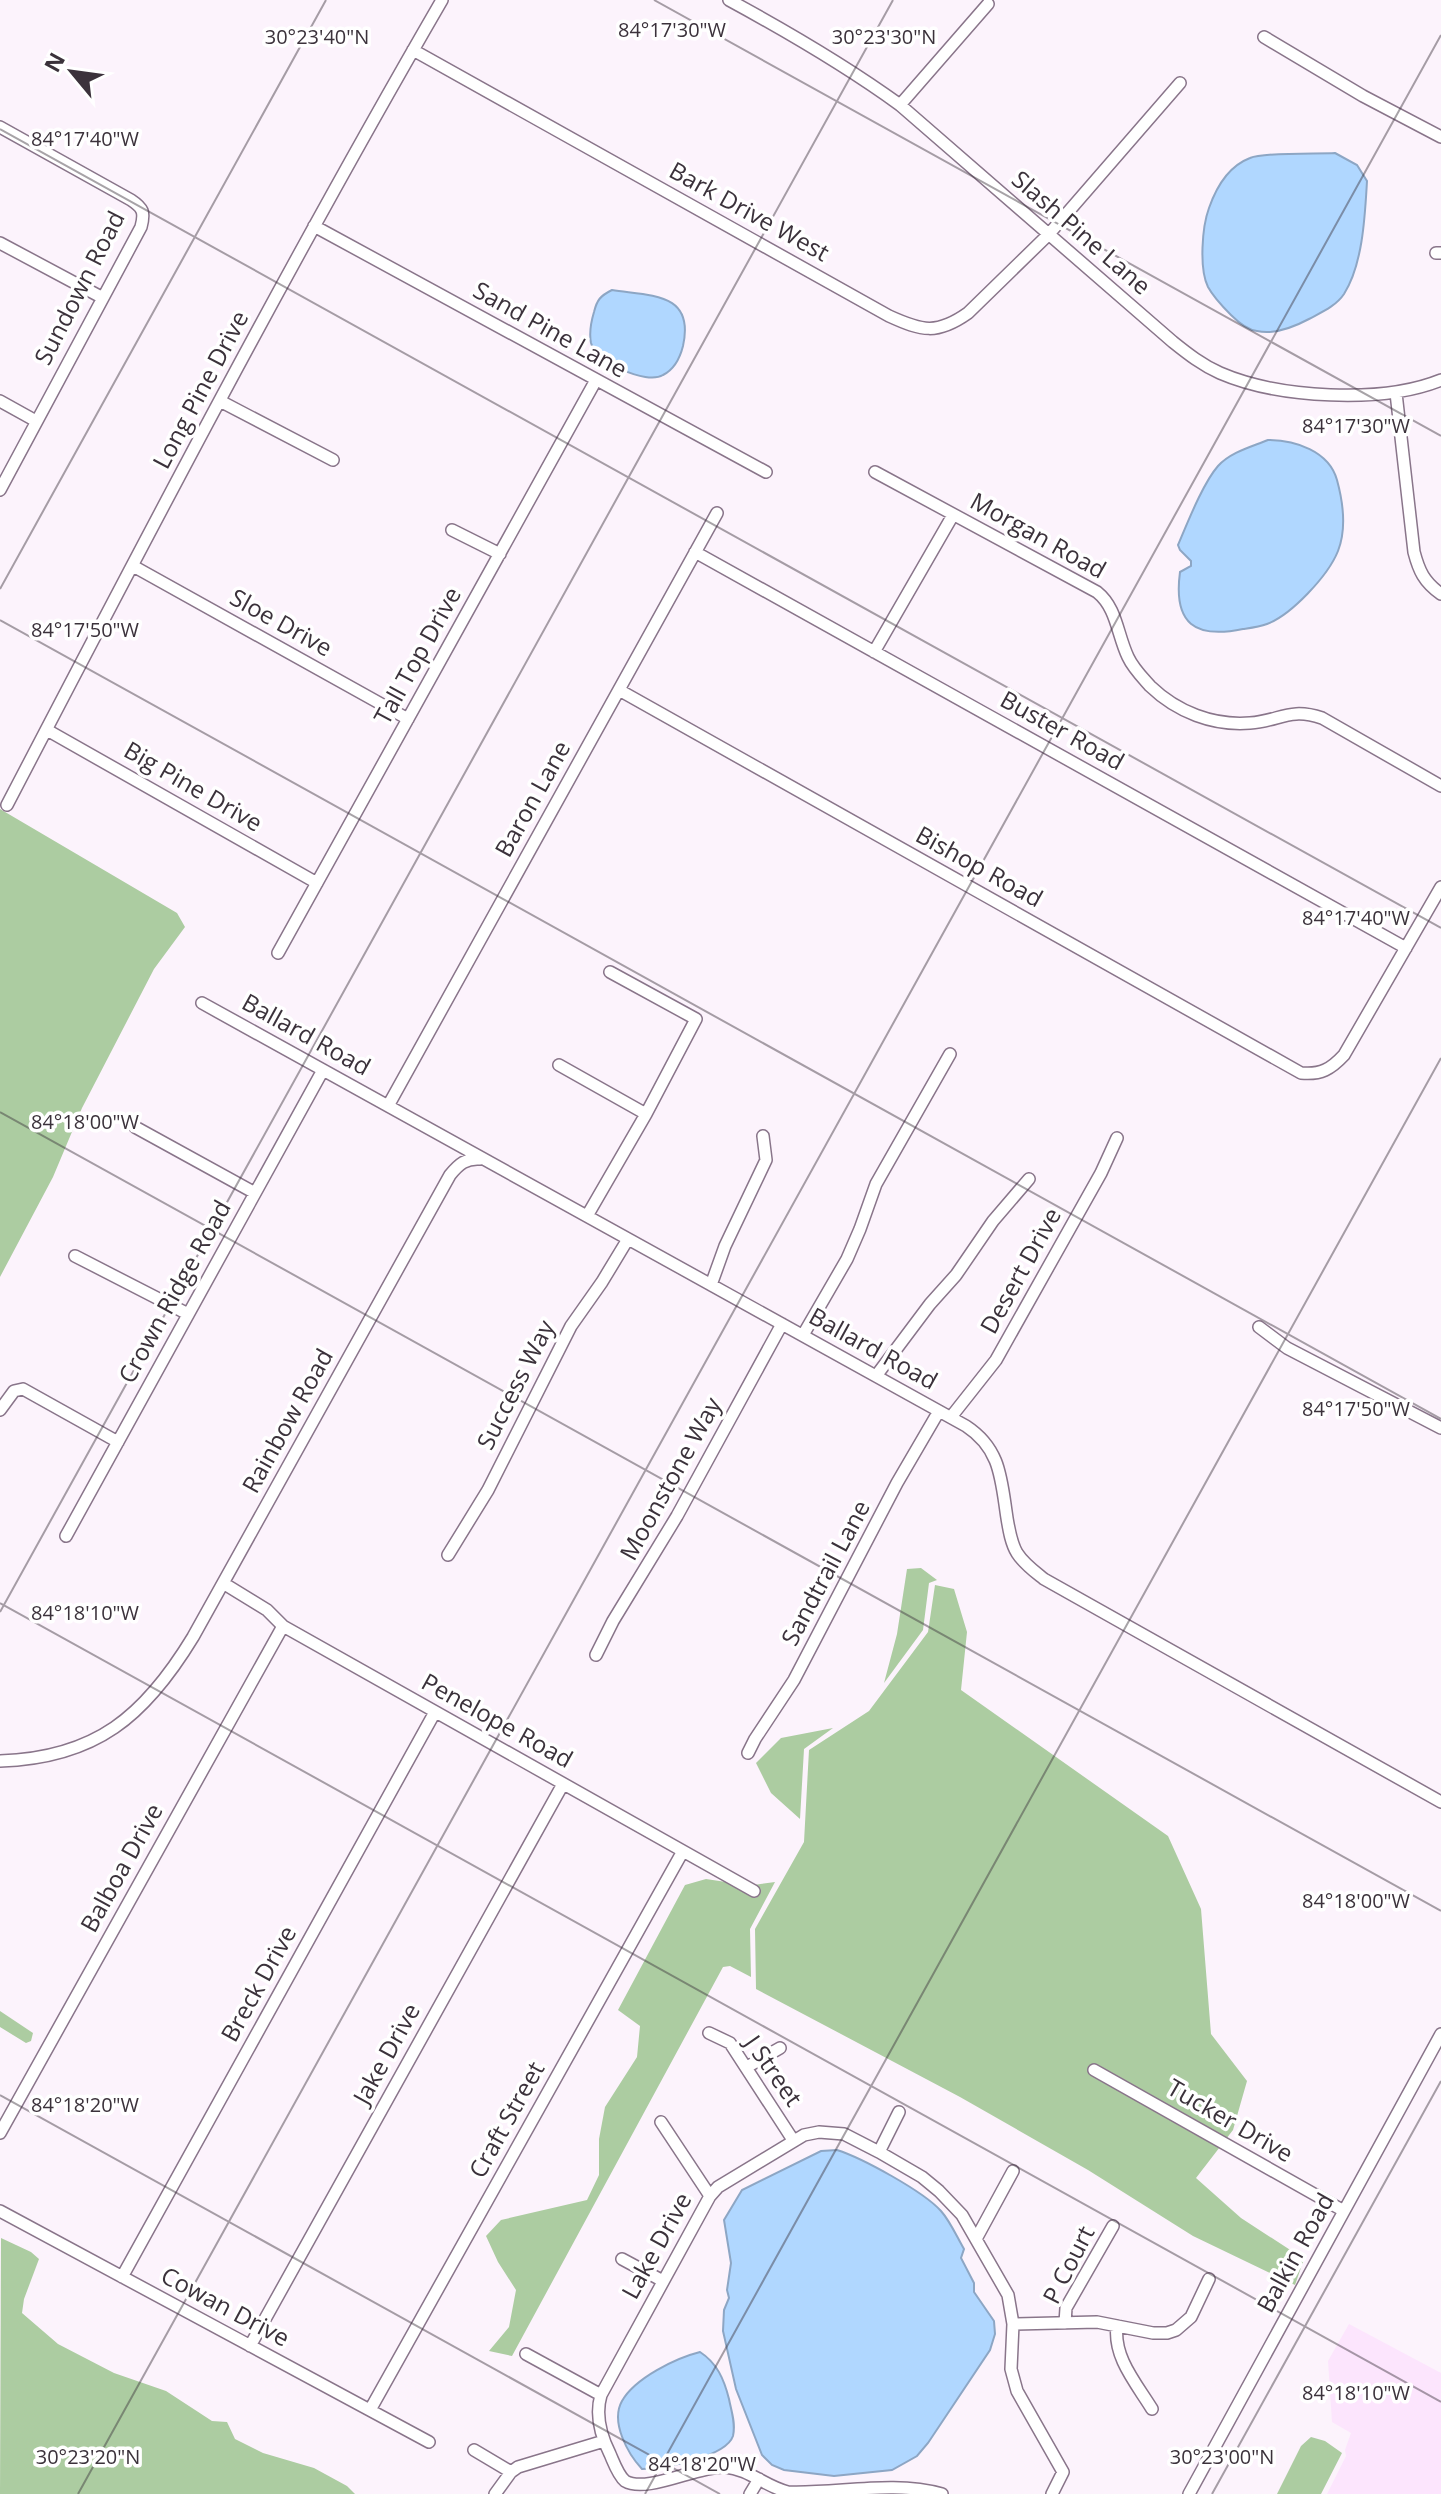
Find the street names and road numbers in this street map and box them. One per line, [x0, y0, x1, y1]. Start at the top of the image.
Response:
street label: Bark Drive West [664, 153, 836, 268]
street label: Slash Pine Lane [1006, 162, 1158, 301]
street label: Sundown Road [26, 205, 132, 370]
street label: Sand Pine Lane [468, 273, 634, 385]
street label: Long Pine Drive [144, 304, 255, 474]
street label: Morgan Road [965, 484, 1113, 586]
street label: Sloe Drive [225, 580, 339, 663]
street label: Tall Top Drive [365, 581, 468, 730]
street label: Buster Road [995, 682, 1131, 777]
street label: Big Pine Drive [119, 733, 269, 839]
street label: Baron Lane [486, 734, 577, 862]
street label: Bishop Road [910, 817, 1049, 914]
street label: Ballard Road [237, 985, 377, 1083]
street label: Crown Ridge Road [110, 1194, 238, 1389]
street label: Desert Drive [972, 1201, 1068, 1339]
street label: Ballard Road [804, 1299, 944, 1397]
street label: Success Way [468, 1313, 562, 1455]
street label: Rainbow Road [233, 1342, 340, 1498]
street label: Moonstone Way [611, 1390, 729, 1566]
street label: Sandtrail Lane [773, 1494, 877, 1651]
street label: Penelope Road [416, 1664, 579, 1775]
street label: Balboa Drive [72, 1797, 170, 1938]
street label: Breck Drive [212, 1919, 303, 2047]
street label: Jake Drive [343, 1997, 427, 2112]
street label: J Street [737, 2026, 811, 2112]
street label: Craft Street [460, 2055, 551, 2183]
street label: Tucker Drive [1162, 2070, 1300, 2169]
street label: Lake Drive [613, 2186, 698, 2304]
street label: Balkin Road [1248, 2187, 1341, 2318]
street label: P Court [1034, 2220, 1101, 2309]
street label: Cowan Drive [156, 2258, 296, 2353]

